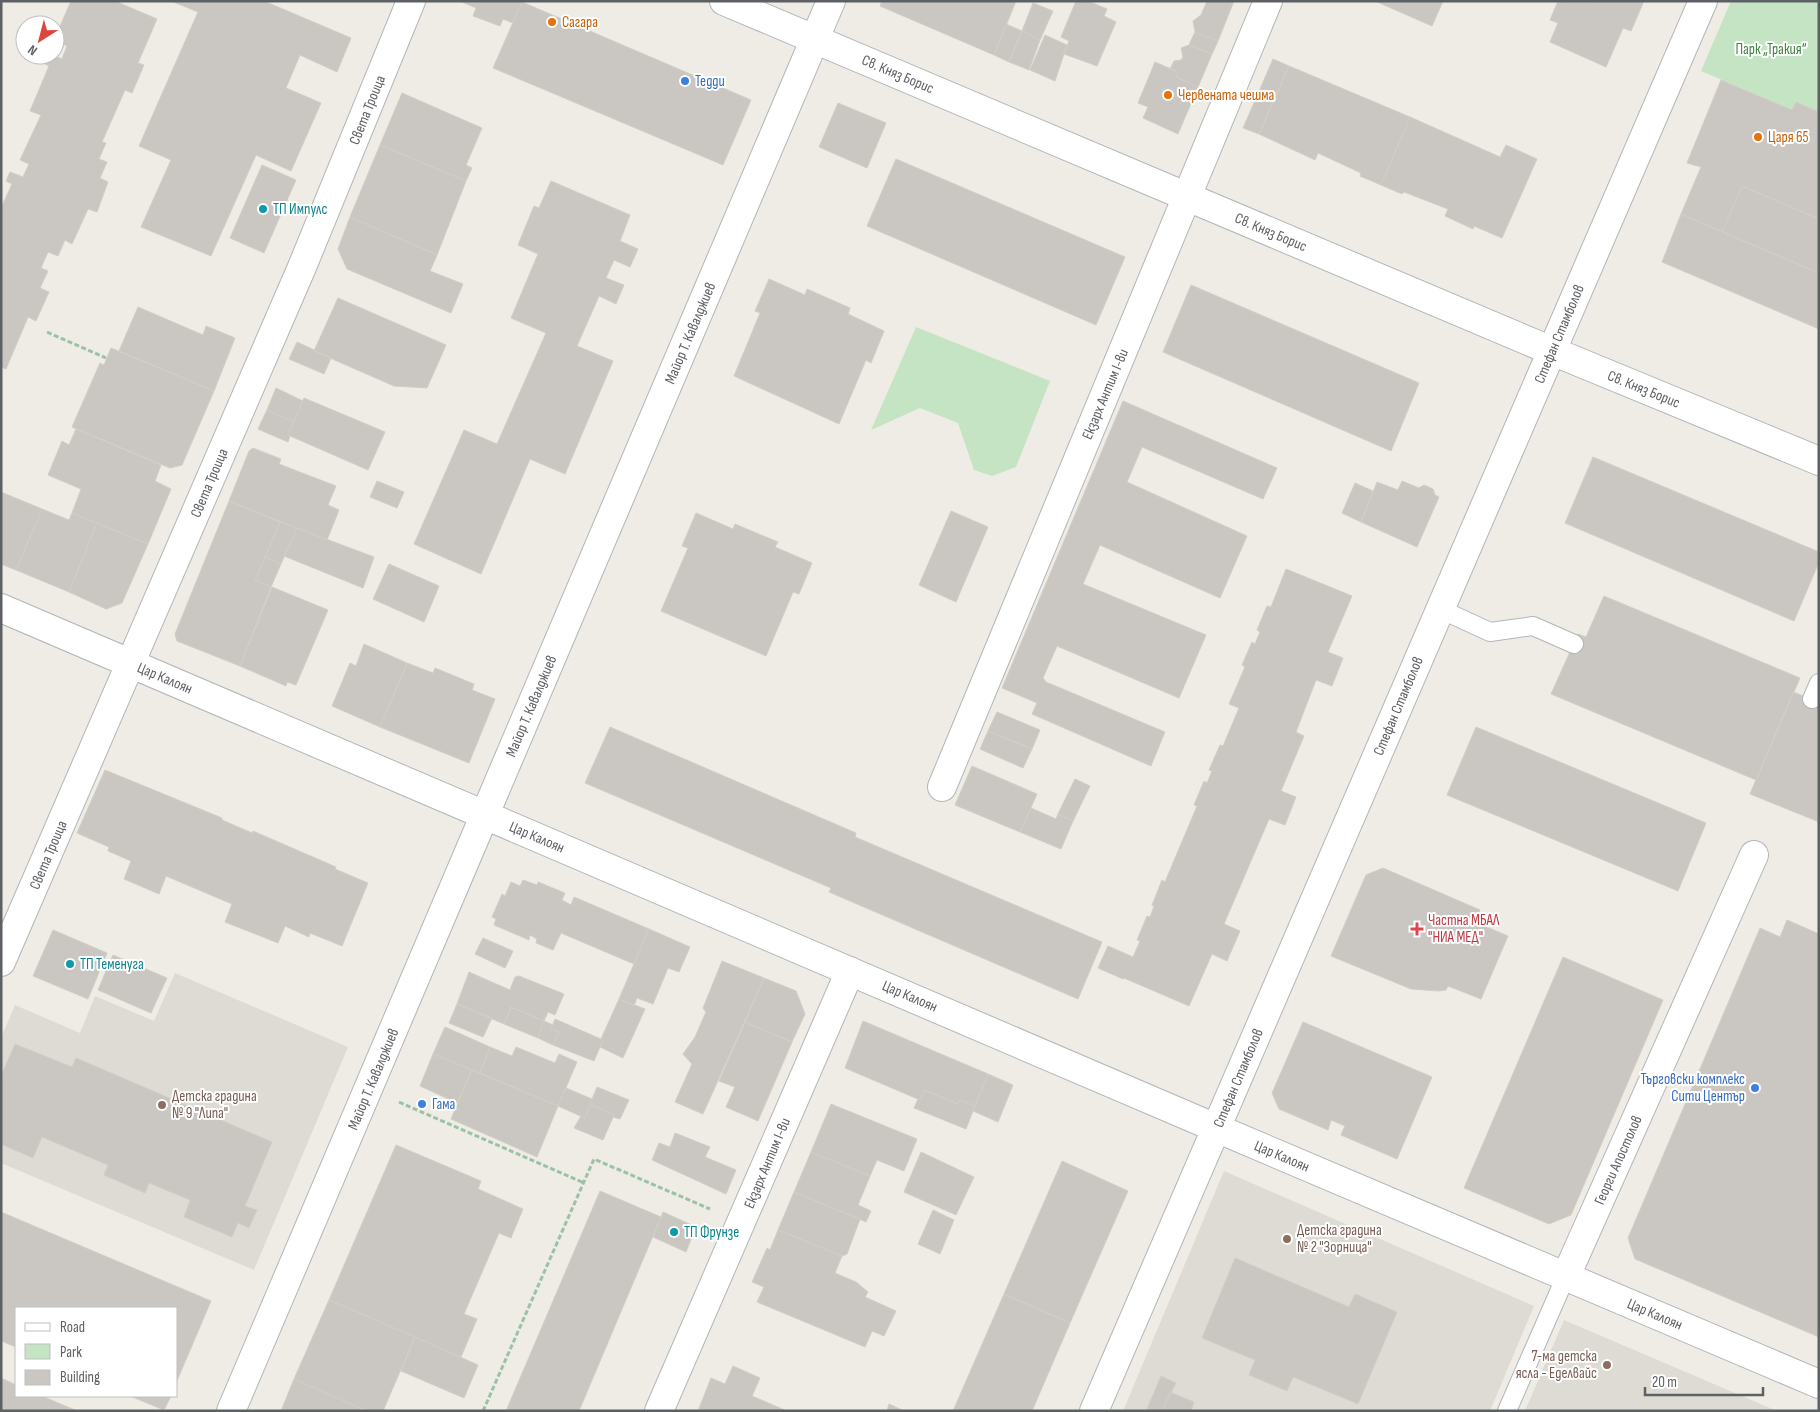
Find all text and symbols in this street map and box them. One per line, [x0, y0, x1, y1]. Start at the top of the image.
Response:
place label: Сагара [562, 13, 598, 32]
north arrow [15, 15, 65, 65]
marker: Сагара [546, 16, 558, 28]
park label: Парк „Тракия“ [1735, 40, 1807, 59]
text: N [25, 41, 41, 59]
street label: Св. Княз Борис [859, 51, 937, 98]
place label: Тедди [695, 72, 725, 91]
street label: Света Троица [345, 73, 390, 148]
marker: Тедди [679, 75, 691, 87]
place label: Червената чешма [1178, 86, 1275, 105]
marker: Червената чешма [1162, 89, 1174, 101]
place label: Царя 65 [1768, 128, 1809, 147]
marker: Царя 65 [1752, 131, 1764, 143]
place label: ТП Импулс [273, 200, 327, 219]
marker: ТП Импулс [257, 203, 269, 215]
street label: Св. Княз Борис [1232, 209, 1310, 256]
street label: Майор Т. Кавалджиев [661, 280, 720, 387]
street label: Стефан Стамболов [1530, 282, 1589, 386]
street label: Екзарх Антим I-ви [1078, 346, 1133, 442]
street label: Св. Княз Борис [1605, 366, 1683, 413]
street label: Света Троица [186, 446, 233, 521]
street label: Майор Т. Кавалджиев [502, 653, 561, 760]
street label: Стефан Стамболов [1369, 654, 1428, 758]
street label: Цар Калоян [134, 658, 195, 699]
street label: Цар Калоян [506, 817, 567, 858]
street label: Света Троица [25, 818, 72, 893]
place label: Частна МБАЛ "НИА МЕД" [1428, 911, 1500, 947]
marker: Частна МБАЛ "НИА МЕД" [1410, 922, 1424, 936]
place label: ТП Теменуга [80, 955, 144, 974]
marker: ТП Теменуга [64, 958, 76, 970]
street label: Цар Калоян [879, 976, 940, 1017]
street label: Майор Т. Кавалджиев [344, 1026, 403, 1133]
street label: Стефан Стамболов [1209, 1026, 1268, 1130]
place label: Търговски комплекс Сити Център [1640, 1070, 1745, 1106]
marker: Търговски комплекс Сити Център [1749, 1082, 1761, 1094]
place label: Детска градина № 9 "Липа" [172, 1087, 257, 1123]
place label: Гама [432, 1095, 456, 1114]
marker: Гама [416, 1098, 428, 1110]
marker: Детска градина № 9 "Липа" [156, 1099, 168, 1111]
street label: Георги Апостолов [1590, 1112, 1647, 1208]
street label: Екзарх Антим I-ви [740, 1115, 795, 1211]
street label: Цар Калоян [1251, 1136, 1312, 1177]
place label: Детска градина № 2 "Зорница" [1297, 1221, 1382, 1257]
place label: ТП Фрунзе [684, 1223, 739, 1242]
marker: ТП Фрунзе [668, 1226, 680, 1238]
marker: Детска градина № 2 "Зорница" [1281, 1233, 1293, 1245]
street label: Цар Калоян [1624, 1294, 1685, 1335]
legend [15, 1307, 178, 1397]
text: Road [60, 1318, 85, 1337]
text: Park [60, 1343, 82, 1362]
place label: 7-ма детска ясла - Еделвайс [1516, 1347, 1597, 1383]
marker: 7-ма детска ясла - Еделвайс [1601, 1359, 1613, 1371]
scale bar [1645, 1364, 1762, 1396]
text: Building [60, 1368, 100, 1387]
text: 20 m [1652, 1373, 1677, 1392]

